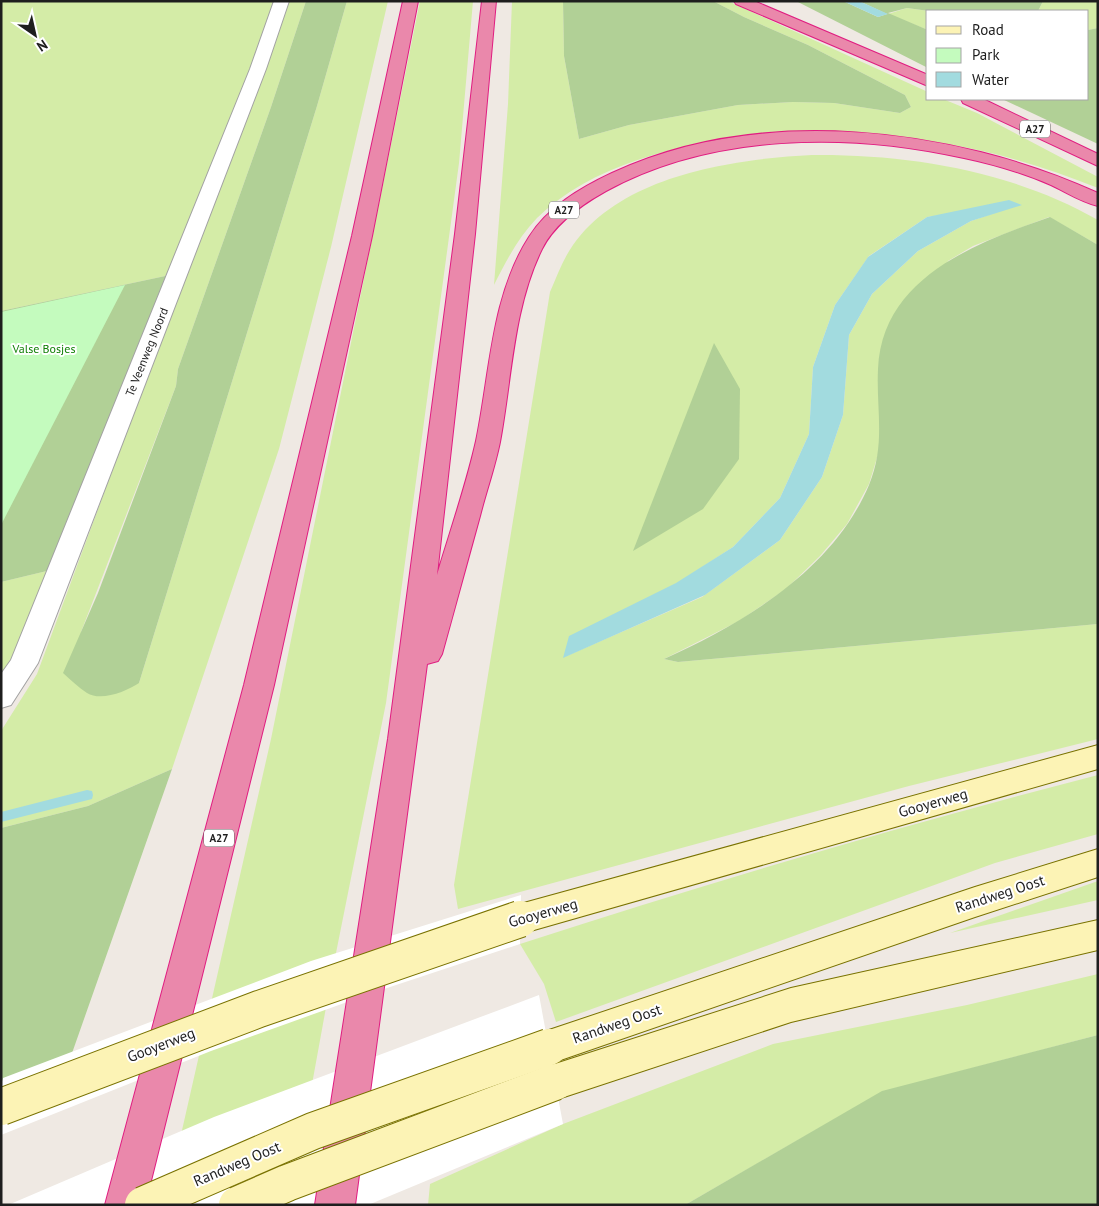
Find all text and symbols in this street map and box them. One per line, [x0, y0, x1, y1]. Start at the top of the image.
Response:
north arrow [10, 10, 60, 60]
legend [926, 10, 1089, 100]
text: Road [972, 20, 1004, 39]
text: N [33, 36, 51, 56]
text: Park [972, 45, 1000, 64]
text: Water [972, 70, 1009, 89]
road number: A27 [1020, 120, 1050, 138]
road number: A27 [549, 202, 579, 218]
street label: Te Veenweg Noord [122, 305, 171, 398]
park label: Valse Bosjes [12, 341, 75, 356]
street label: Gooyerweg [896, 784, 970, 821]
road number: A27 [204, 830, 234, 846]
street label: Randweg Oost [953, 870, 1047, 917]
street label: Gooyerweg [506, 894, 580, 931]
street label: Randweg Oost [570, 999, 664, 1048]
street label: Gooyerweg [124, 1023, 197, 1066]
street label: Randweg Oost [190, 1137, 283, 1190]

